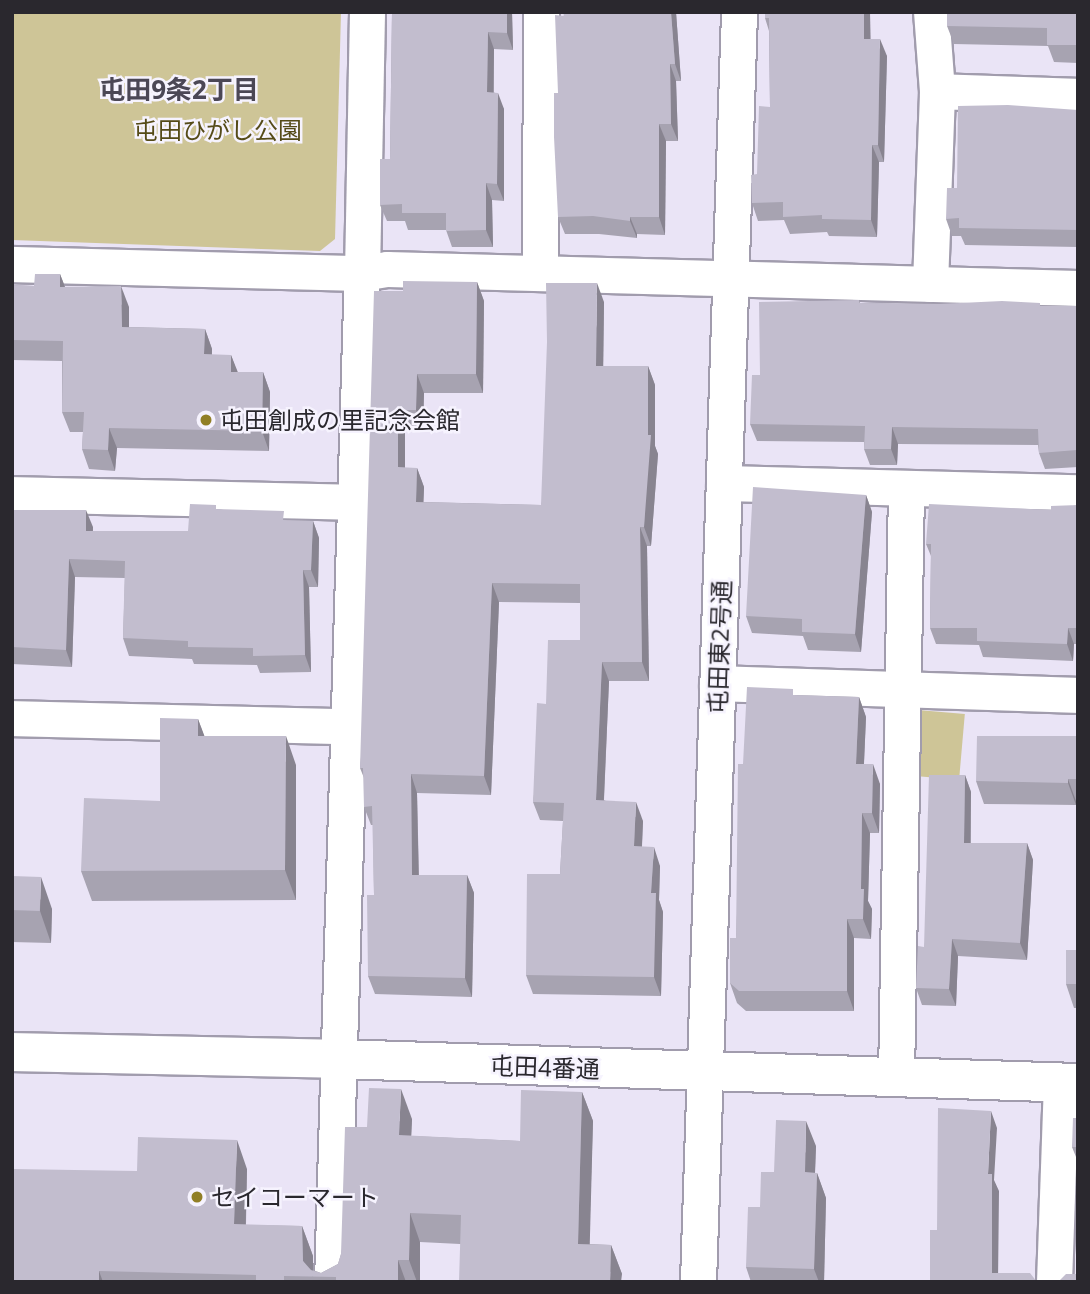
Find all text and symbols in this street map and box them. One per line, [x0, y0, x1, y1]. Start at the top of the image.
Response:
district label: 屯田9条2丁目 [99, 74, 259, 106]
park label: 屯田ひがし公園 [134, 116, 302, 144]
place label: 屯田創成の里記念会館 [220, 406, 460, 434]
marker: 屯田創成の里記念会館 [198, 412, 214, 428]
street label: 屯田東2号通 [702, 580, 736, 714]
street label: 屯田4番通 [490, 1051, 600, 1083]
place label: セイコーマート [211, 1183, 379, 1211]
marker: セイコーマート [189, 1189, 205, 1205]

